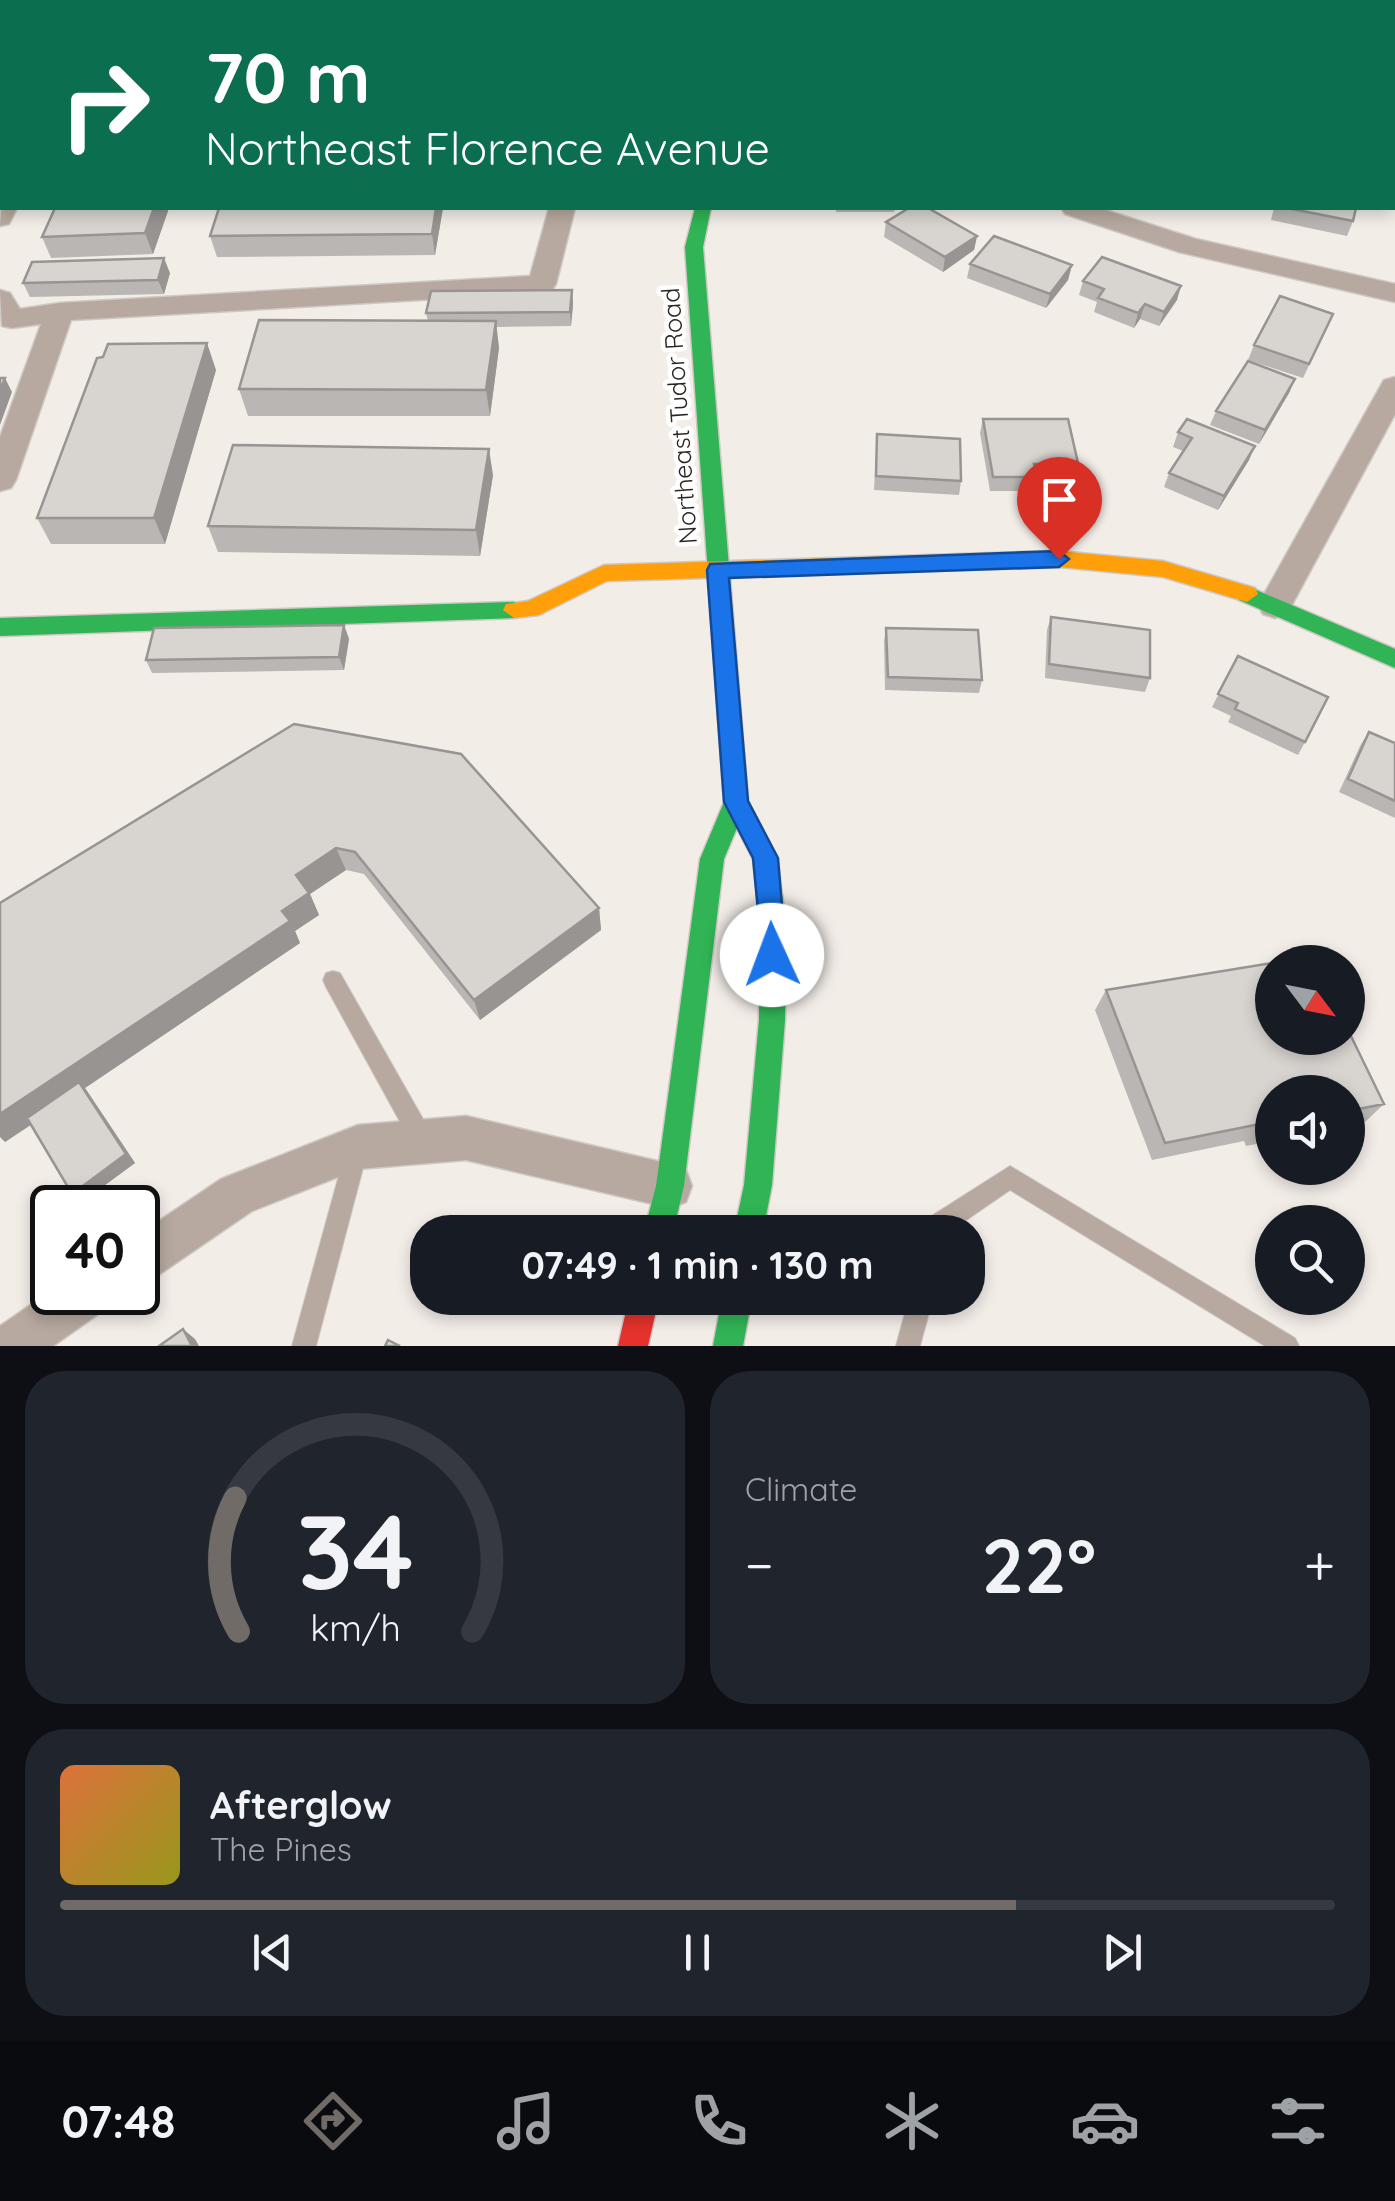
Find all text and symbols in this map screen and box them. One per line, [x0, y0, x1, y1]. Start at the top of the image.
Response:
text: 70 m [205, 33, 371, 121]
icon: right [40, 40, 170, 170]
text: Northeast Florence Avenue [205, 120, 770, 176]
street label: Northeast Tudor Road [654, 287, 703, 545]
pin [1017, 457, 1102, 560]
icon: arrive [1032, 472, 1087, 527]
position arrow [720, 903, 824, 1007]
north arrow [1255, 945, 1365, 1055]
map controls [1255, 945, 1365, 1315]
button: sound [1255, 1075, 1365, 1185]
speed limit sign: 40 [30, 1185, 160, 1315]
button: search [1255, 1205, 1365, 1315]
text: 07:49 · 1 min · 130 m [522, 1241, 873, 1289]
text: Climate [745, 1469, 857, 1509]
text: 34 [296, 1485, 414, 1615]
text: 22° [981, 1518, 1096, 1612]
text: − [745, 1530, 774, 1599]
text: + [1304, 1530, 1335, 1599]
text: km/h [310, 1605, 400, 1650]
text: Afterglow [210, 1781, 392, 1829]
text: The Pines [210, 1829, 352, 1869]
icon: previous [245, 1925, 300, 1980]
icon: pause [670, 1925, 725, 1980]
icon: next [1095, 1925, 1150, 1980]
icon: directions [298, 2086, 368, 2156]
icon: music [491, 2086, 561, 2156]
icon: phone [684, 2086, 754, 2156]
icon: climate [877, 2086, 947, 2156]
icon: car [1070, 2086, 1140, 2156]
icon: filters [1263, 2086, 1333, 2156]
text: 07:48 [62, 2093, 175, 2149]

